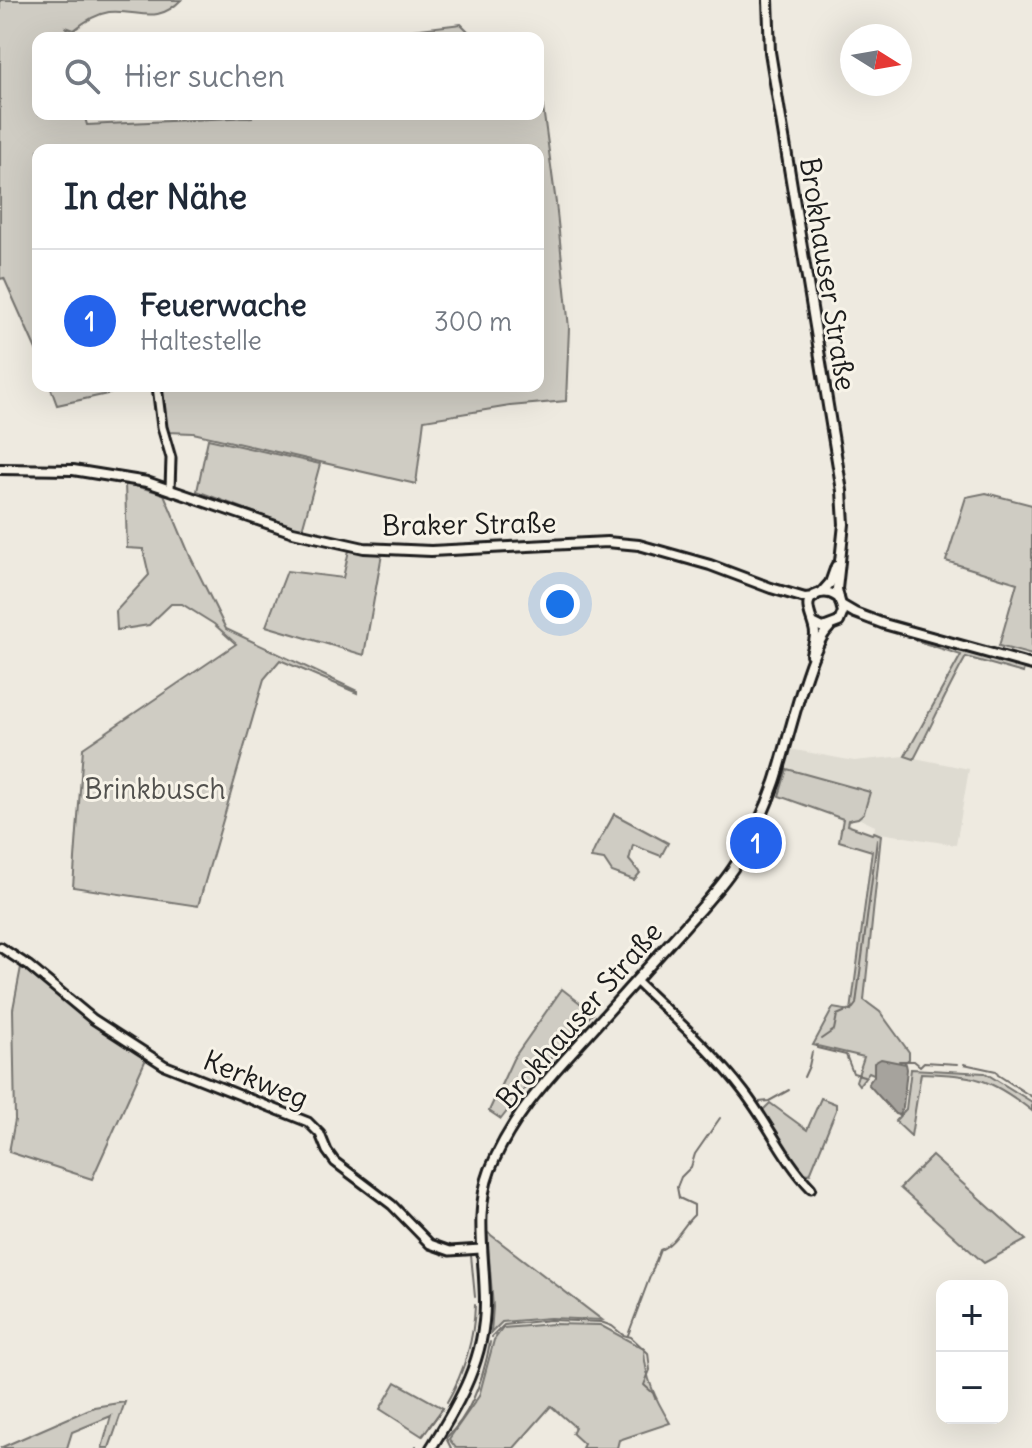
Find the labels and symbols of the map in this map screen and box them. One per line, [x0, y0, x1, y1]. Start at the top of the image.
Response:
north arrow [840, 24, 912, 96]
street label: Brokhauser Straße [792, 155, 864, 393]
street label: Braker Straße [381, 504, 557, 544]
your location [540, 584, 580, 624]
park label: Brinkbusch [84, 771, 226, 807]
pin: 1 [730, 813, 782, 873]
street label: Brokhauser Straße [488, 914, 670, 1116]
street label: Kerkweg [198, 1042, 314, 1116]

